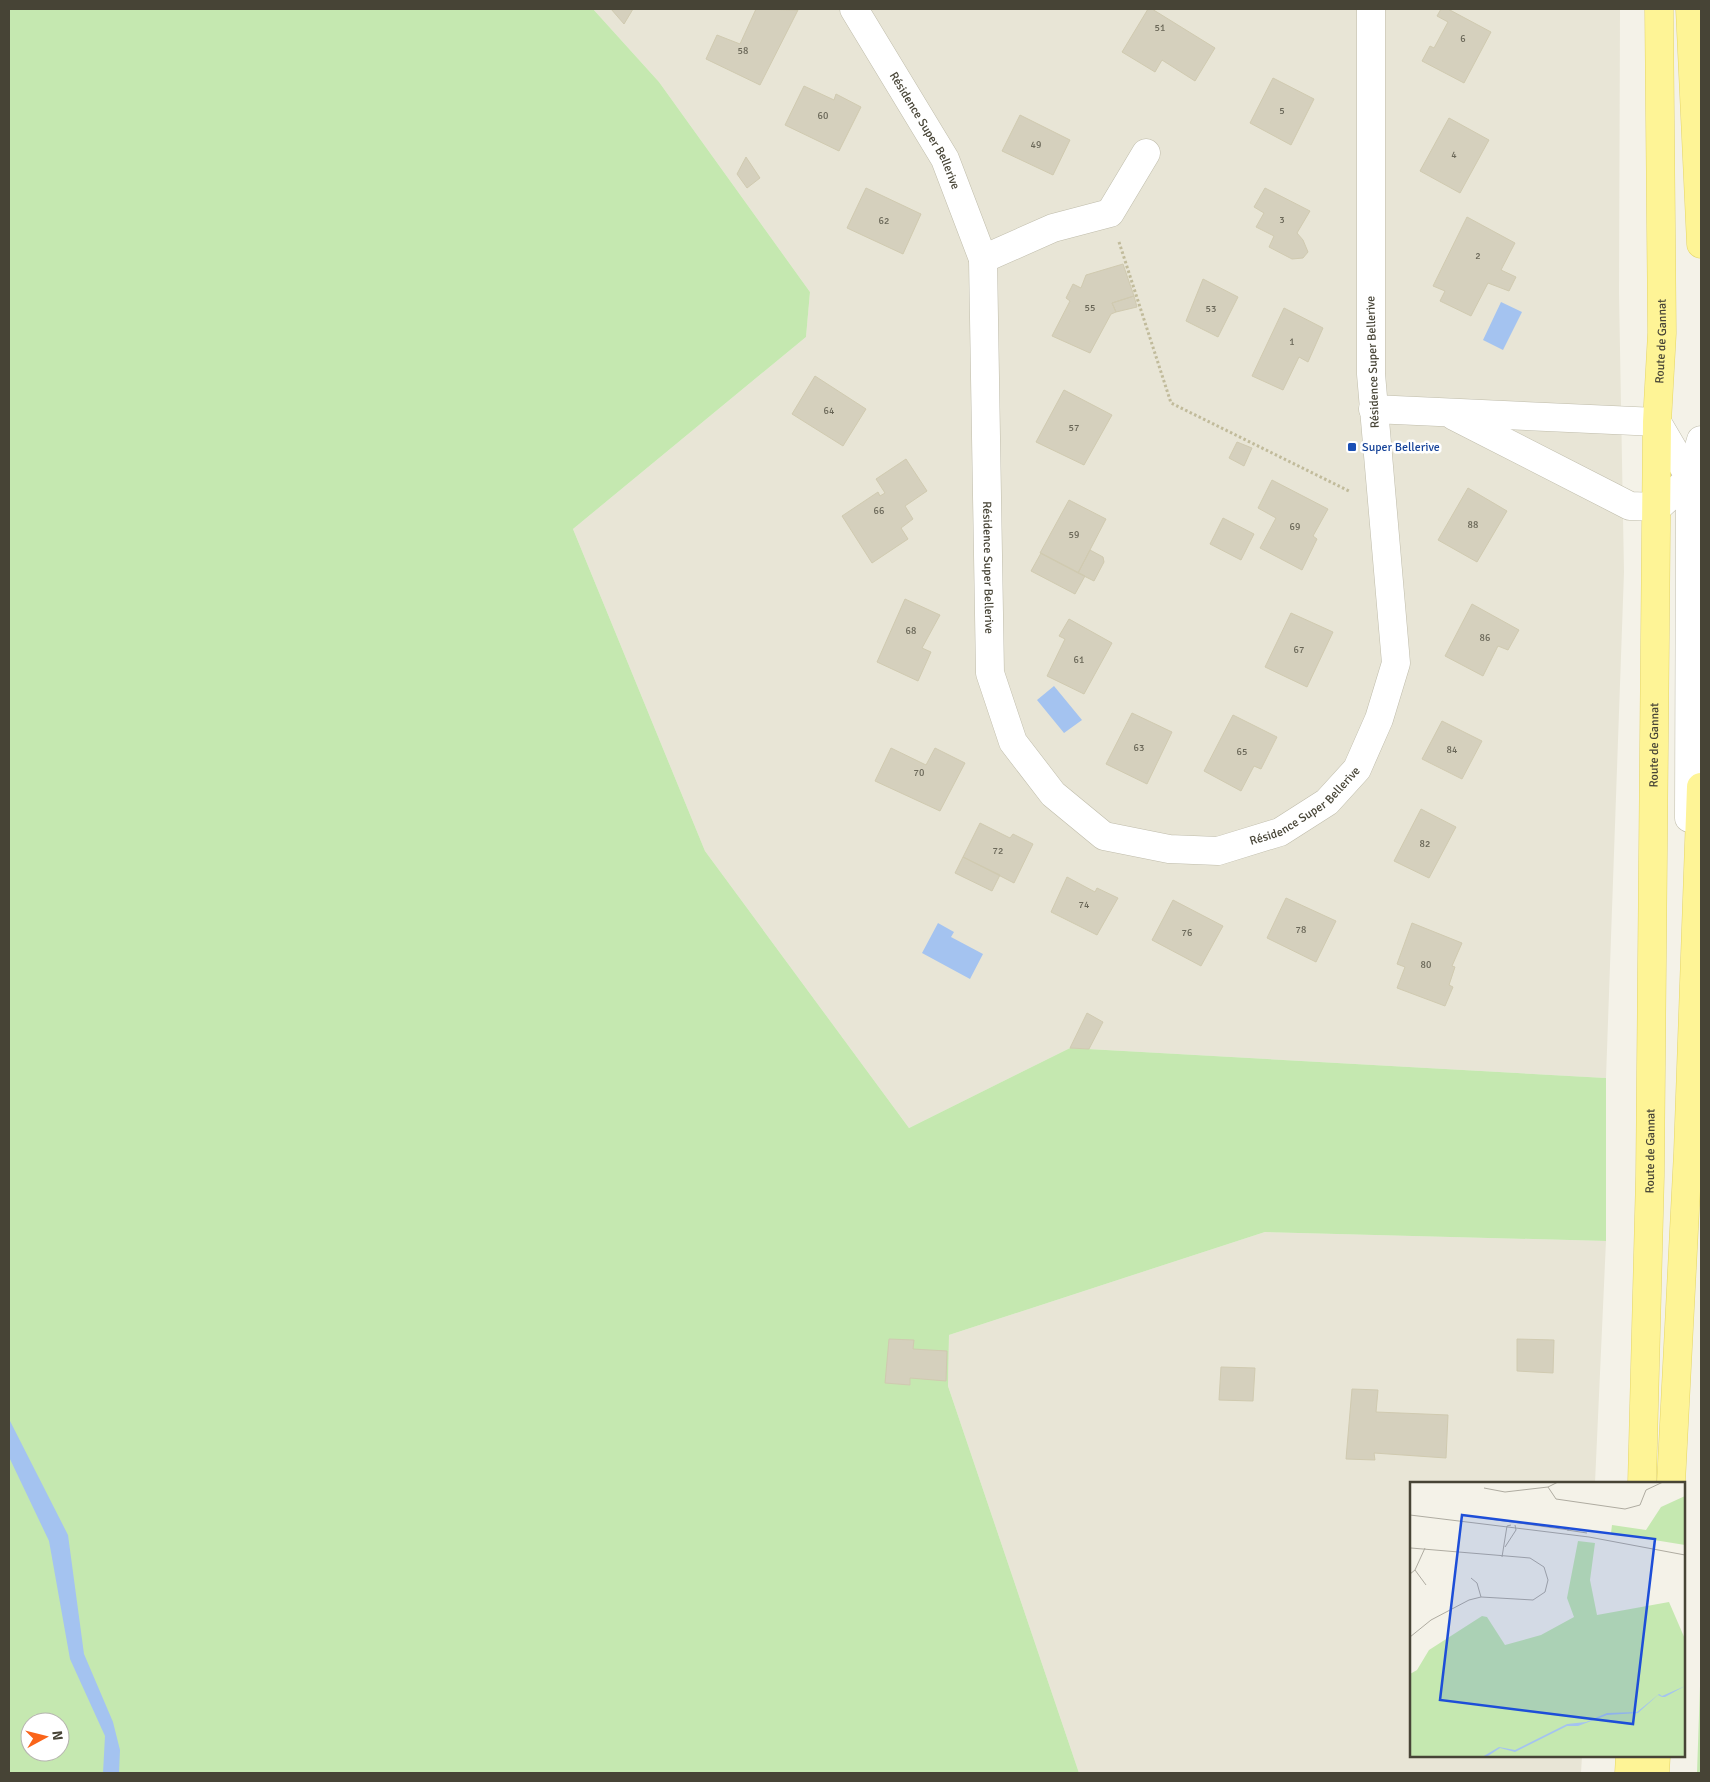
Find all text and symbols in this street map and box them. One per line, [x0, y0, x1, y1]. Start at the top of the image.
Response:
house number: 51 [1155, 22, 1165, 34]
house number: 6 [1460, 33, 1466, 45]
house number: 58 [738, 45, 748, 57]
street label: Résidence Super Bellerive [886, 69, 963, 191]
house number: 5 [1279, 105, 1285, 117]
house number: 60 [818, 110, 828, 122]
house number: 49 [1031, 139, 1041, 151]
house number: 4 [1451, 149, 1457, 161]
house number: 3 [1279, 214, 1285, 226]
house number: 62 [879, 215, 889, 227]
house number: 2 [1475, 250, 1481, 262]
street label: Résidence Super Bellerive [1363, 296, 1383, 428]
street label: Route de Gannat [1652, 299, 1670, 384]
house number: 55 [1085, 302, 1095, 314]
house number: 53 [1206, 303, 1216, 315]
house number: 1 [1289, 336, 1295, 348]
house number: 64 [824, 405, 835, 417]
house number: 57 [1069, 422, 1079, 434]
place label: Super Bellerive [1362, 440, 1440, 455]
marker: Super Bellerive [1346, 441, 1358, 453]
street label: Résidence Super Bellerive [980, 501, 997, 634]
house number: 66 [874, 505, 884, 517]
house number: 88 [1468, 519, 1478, 531]
house number: 69 [1290, 521, 1300, 533]
house number: 59 [1069, 529, 1079, 541]
house number: 68 [906, 625, 916, 637]
house number: 86 [1480, 632, 1490, 644]
house number: 67 [1294, 644, 1304, 656]
house number: 61 [1074, 654, 1084, 666]
street label: Route de Gannat [1646, 703, 1662, 788]
house number: 63 [1134, 742, 1144, 754]
house number: 84 [1447, 744, 1458, 756]
house number: 65 [1237, 746, 1247, 758]
street label: Résidence Super Bellerive [1248, 763, 1363, 848]
house number: 70 [914, 767, 924, 779]
house number: 82 [1420, 838, 1430, 850]
house number: 72 [993, 845, 1003, 857]
house number: 74 [1079, 899, 1090, 911]
house number: 78 [1296, 924, 1306, 936]
house number: 76 [1182, 927, 1192, 939]
house number: 80 [1421, 959, 1431, 971]
street label: Route de Gannat [1642, 1109, 1658, 1194]
inset map [1410, 1482, 1685, 1757]
north arrow [20, 1712, 70, 1762]
text: N [48, 1730, 66, 1741]

